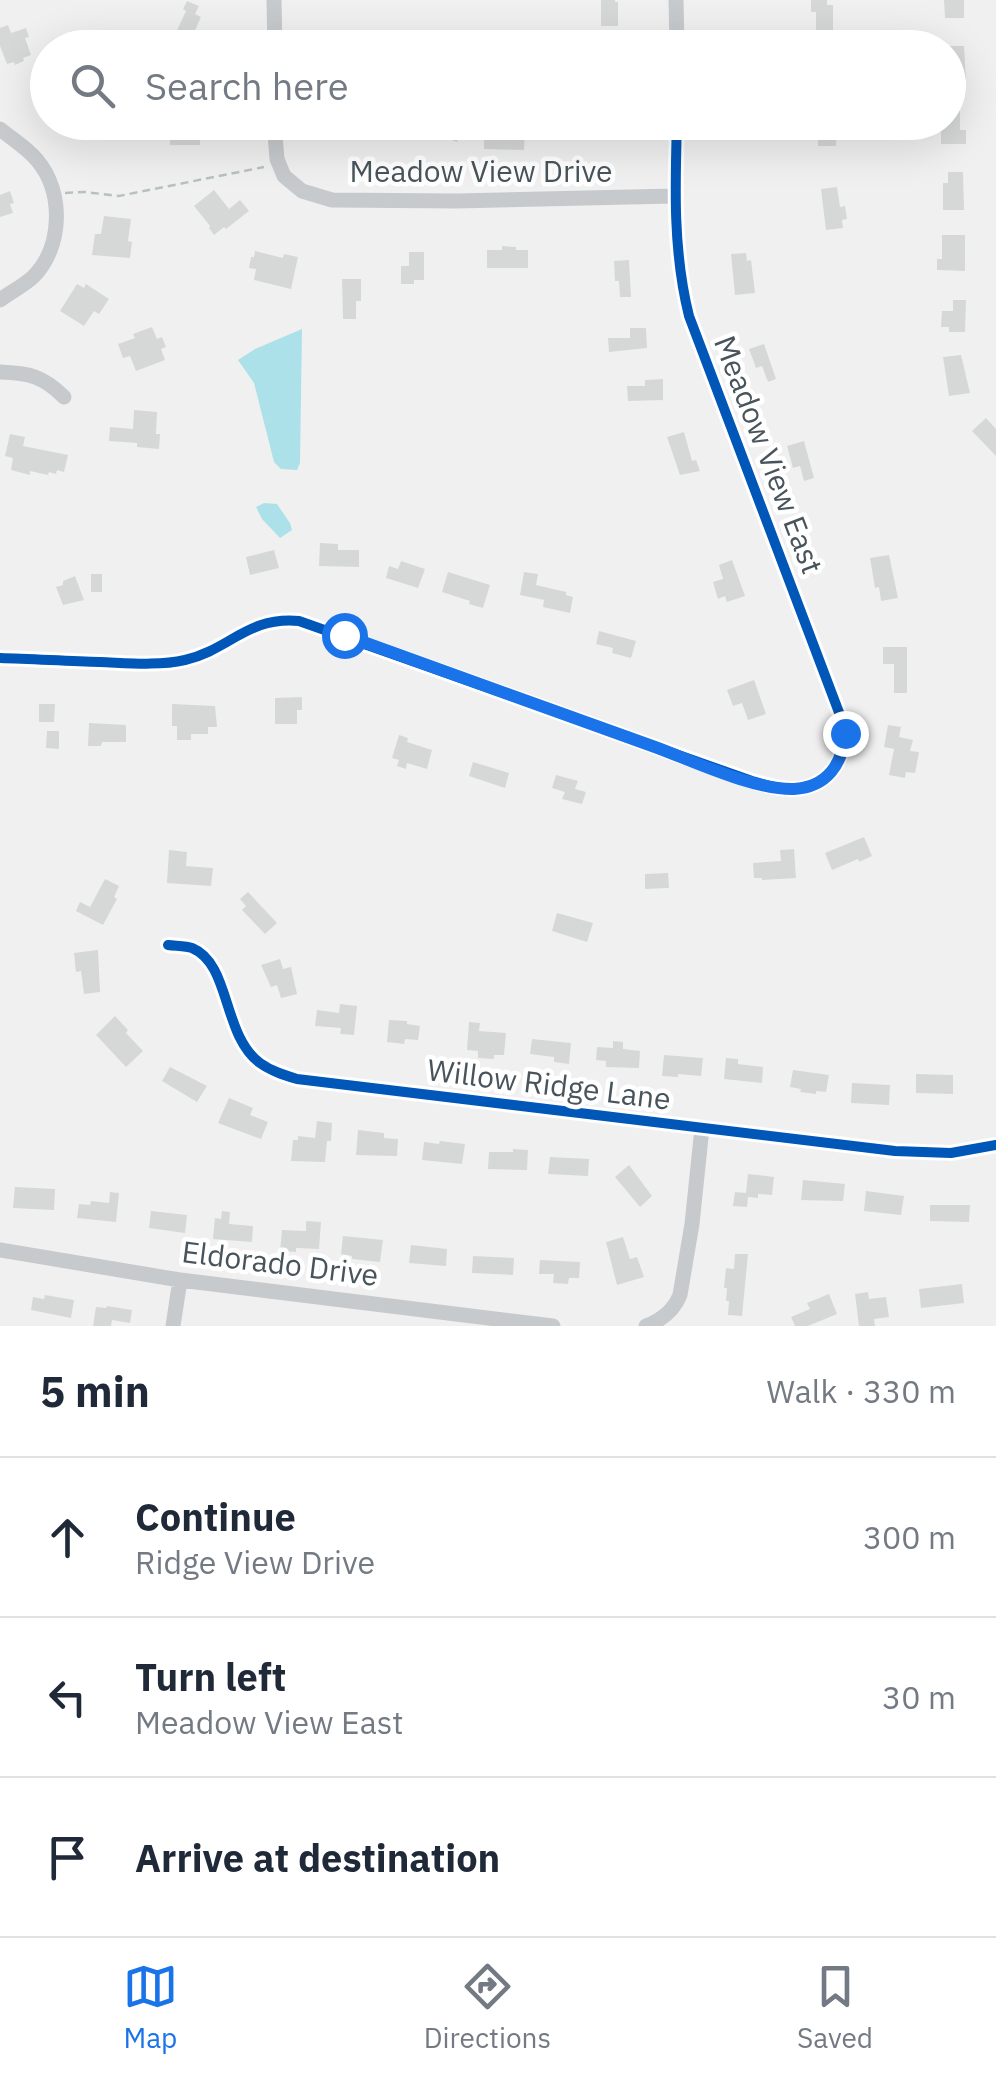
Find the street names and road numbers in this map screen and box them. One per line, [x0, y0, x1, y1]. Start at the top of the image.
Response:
street label: Meadow View Drive [350, 151, 612, 190]
street label: Meadow View East [706, 330, 833, 579]
street label: Willow Ridge Lane [425, 1049, 673, 1118]
street label: Eldorado Drive [180, 1231, 381, 1294]

